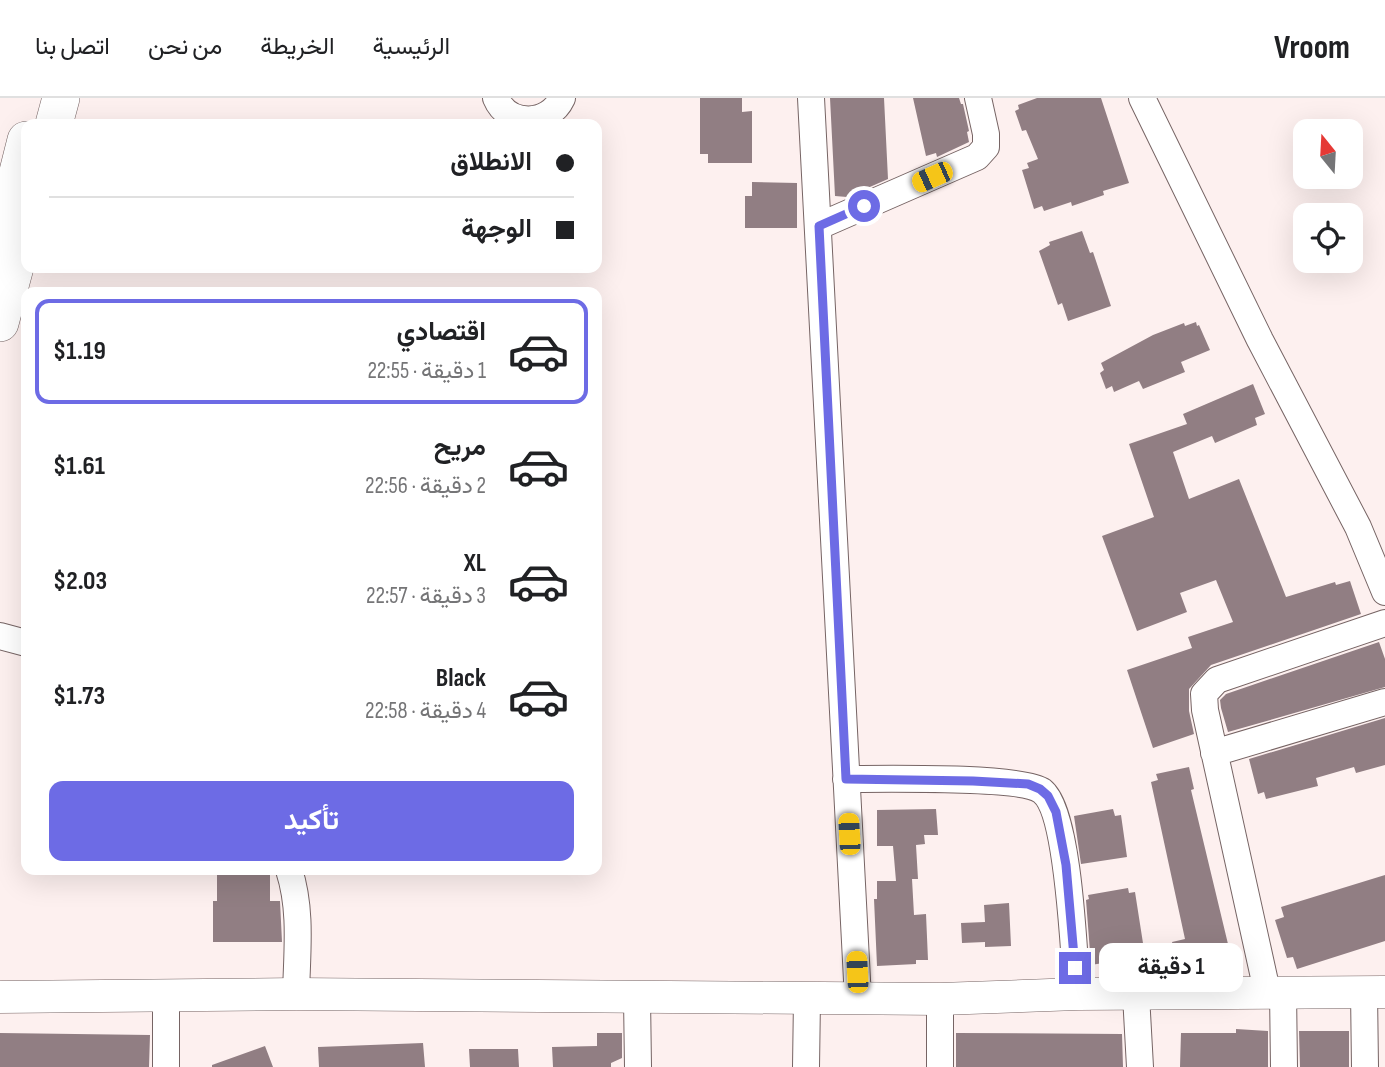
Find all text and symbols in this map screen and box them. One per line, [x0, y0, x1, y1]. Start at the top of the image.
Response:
text: Vroom [1274, 28, 1350, 68]
text: اتصل بنا [35, 32, 110, 61]
text: من نحن [148, 32, 222, 61]
text: الخريطة [260, 32, 335, 61]
text: الرئيسية [373, 32, 450, 61]
north arrow [1293, 119, 1363, 189]
map controls [1293, 119, 1363, 273]
text: الانطلاق [450, 147, 532, 178]
car [909, 159, 956, 195]
route start [848, 190, 880, 222]
button: locate [1293, 203, 1363, 273]
text: الوجهة [461, 214, 532, 245]
text: اقتصادي [397, 317, 486, 348]
icon: car [507, 320, 570, 383]
text: $1.19 [53, 336, 106, 367]
text: 1 دقيقة · 22:55 [367, 357, 486, 385]
text: مريح [434, 432, 486, 463]
icon: car [507, 435, 570, 498]
text: $1.61 [53, 451, 105, 482]
text: 2 دقيقة · 22:56 [365, 472, 486, 500]
text: XL [464, 548, 486, 579]
icon: car [507, 550, 570, 613]
text: $2.03 [53, 566, 107, 597]
text: 3 دقيقة · 22:57 [366, 582, 486, 610]
text: Black [436, 663, 486, 694]
icon: car [507, 665, 570, 728]
text: $1.73 [53, 681, 105, 712]
text: 4 دقيقة · 22:58 [365, 697, 486, 725]
button: تأكيد [49, 781, 574, 861]
car [838, 812, 861, 856]
callout: 1 دقيقة [1100, 944, 1243, 992]
car [846, 950, 869, 994]
route end [1059, 952, 1091, 984]
text: 1 دقيقة [1138, 953, 1204, 981]

